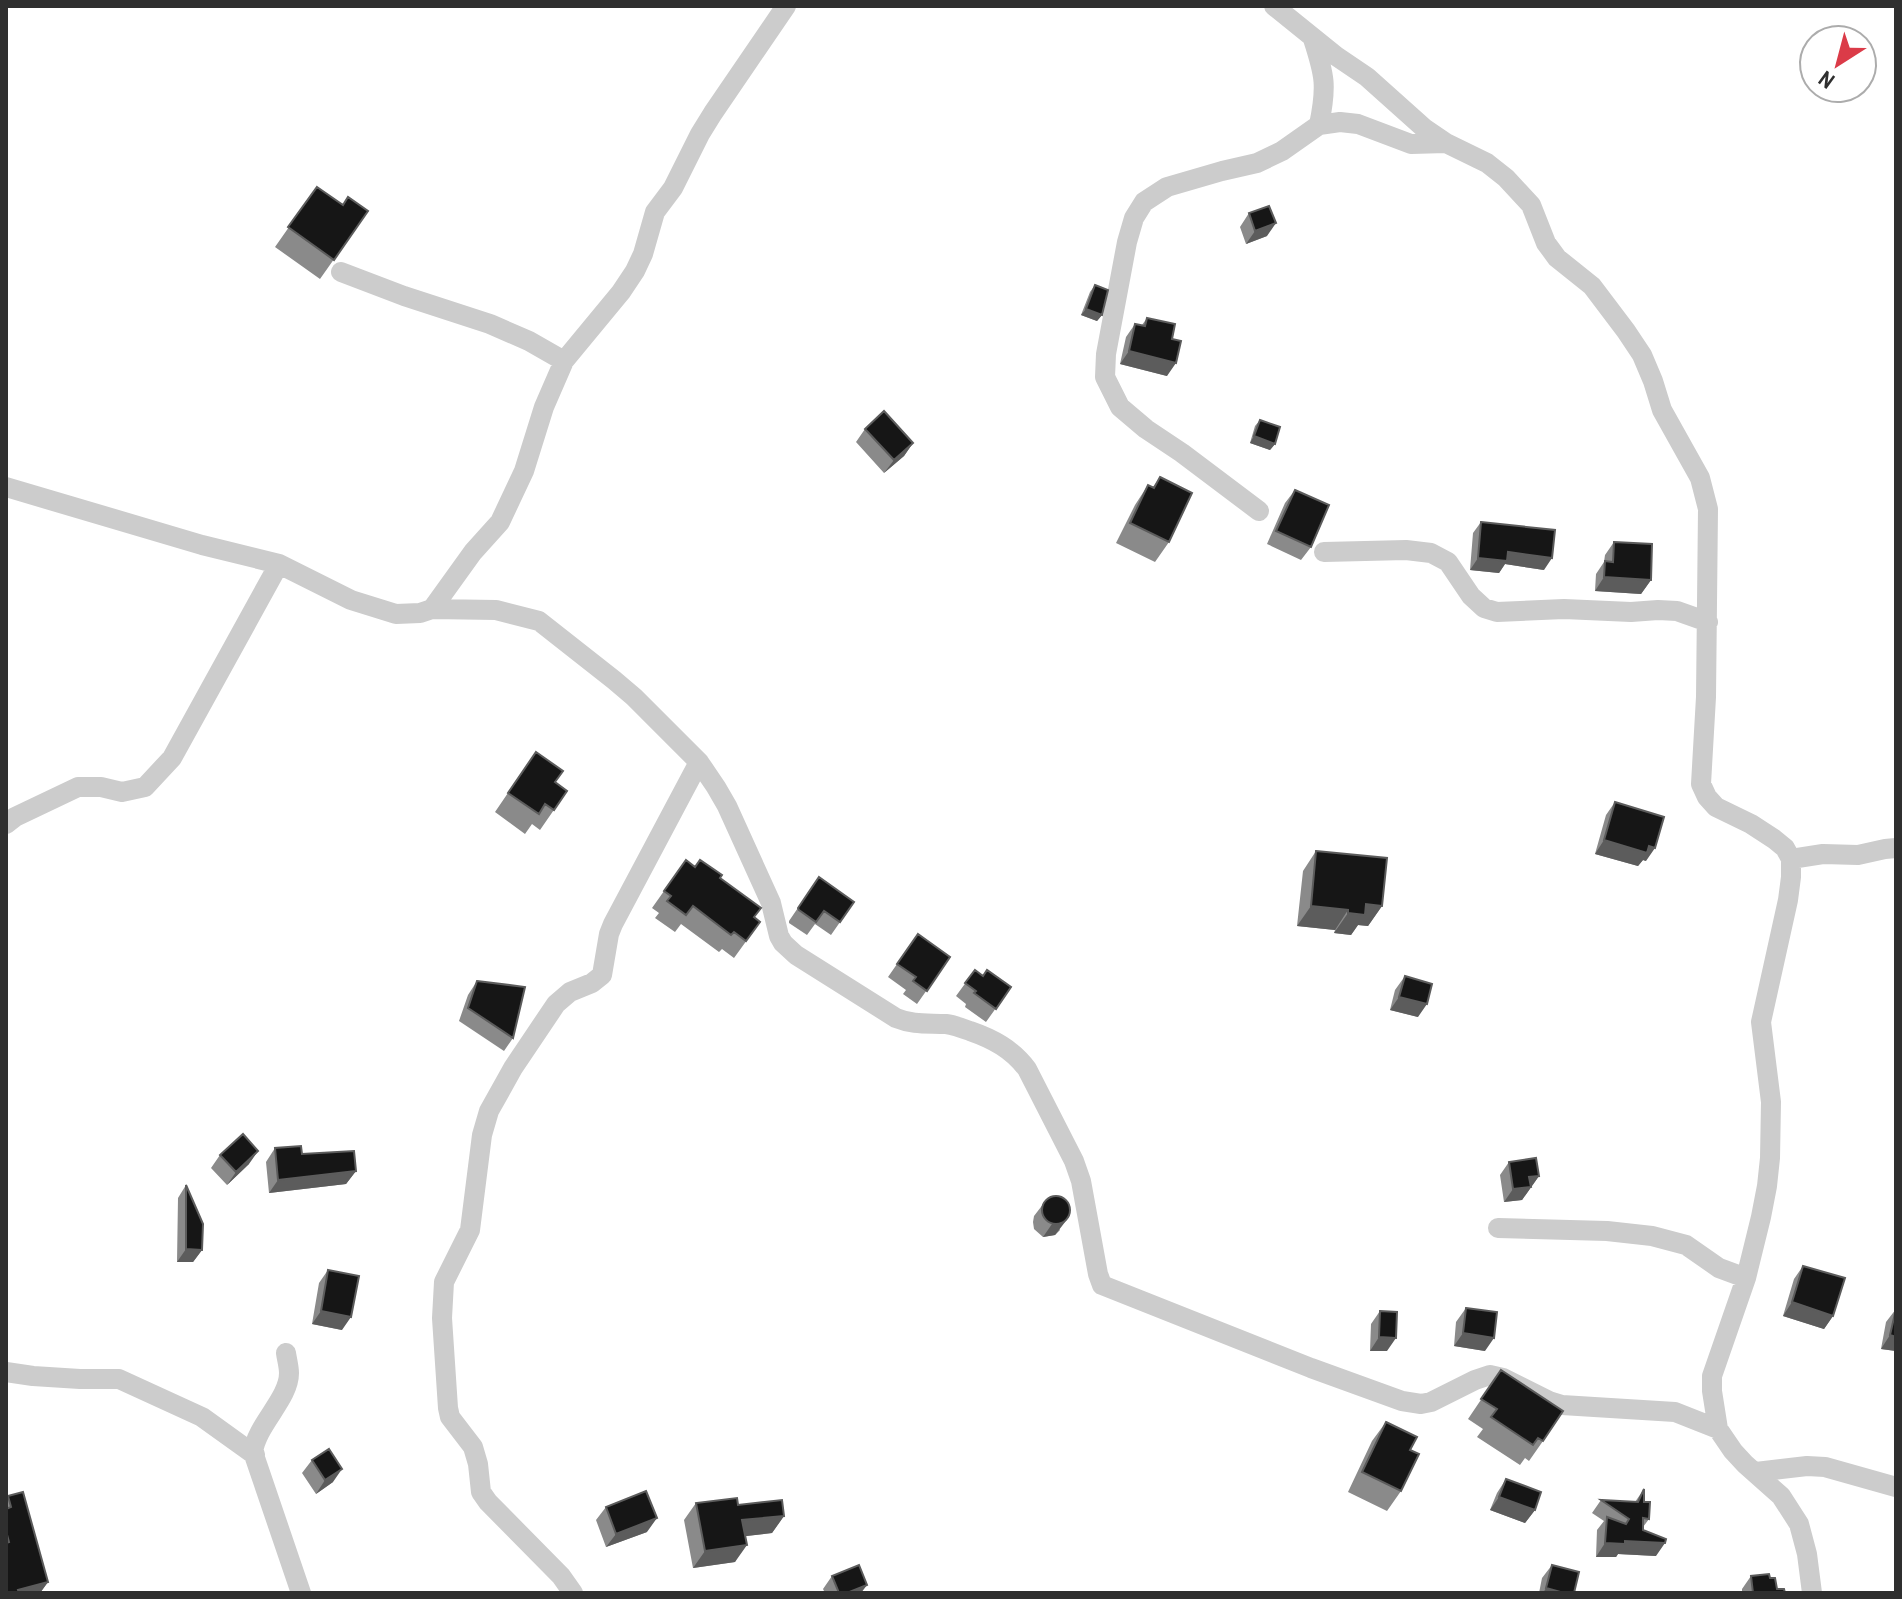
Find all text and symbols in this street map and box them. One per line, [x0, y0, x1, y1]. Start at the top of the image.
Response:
north arrow [1798, 24, 1878, 104]
text: N [1812, 64, 1840, 96]

